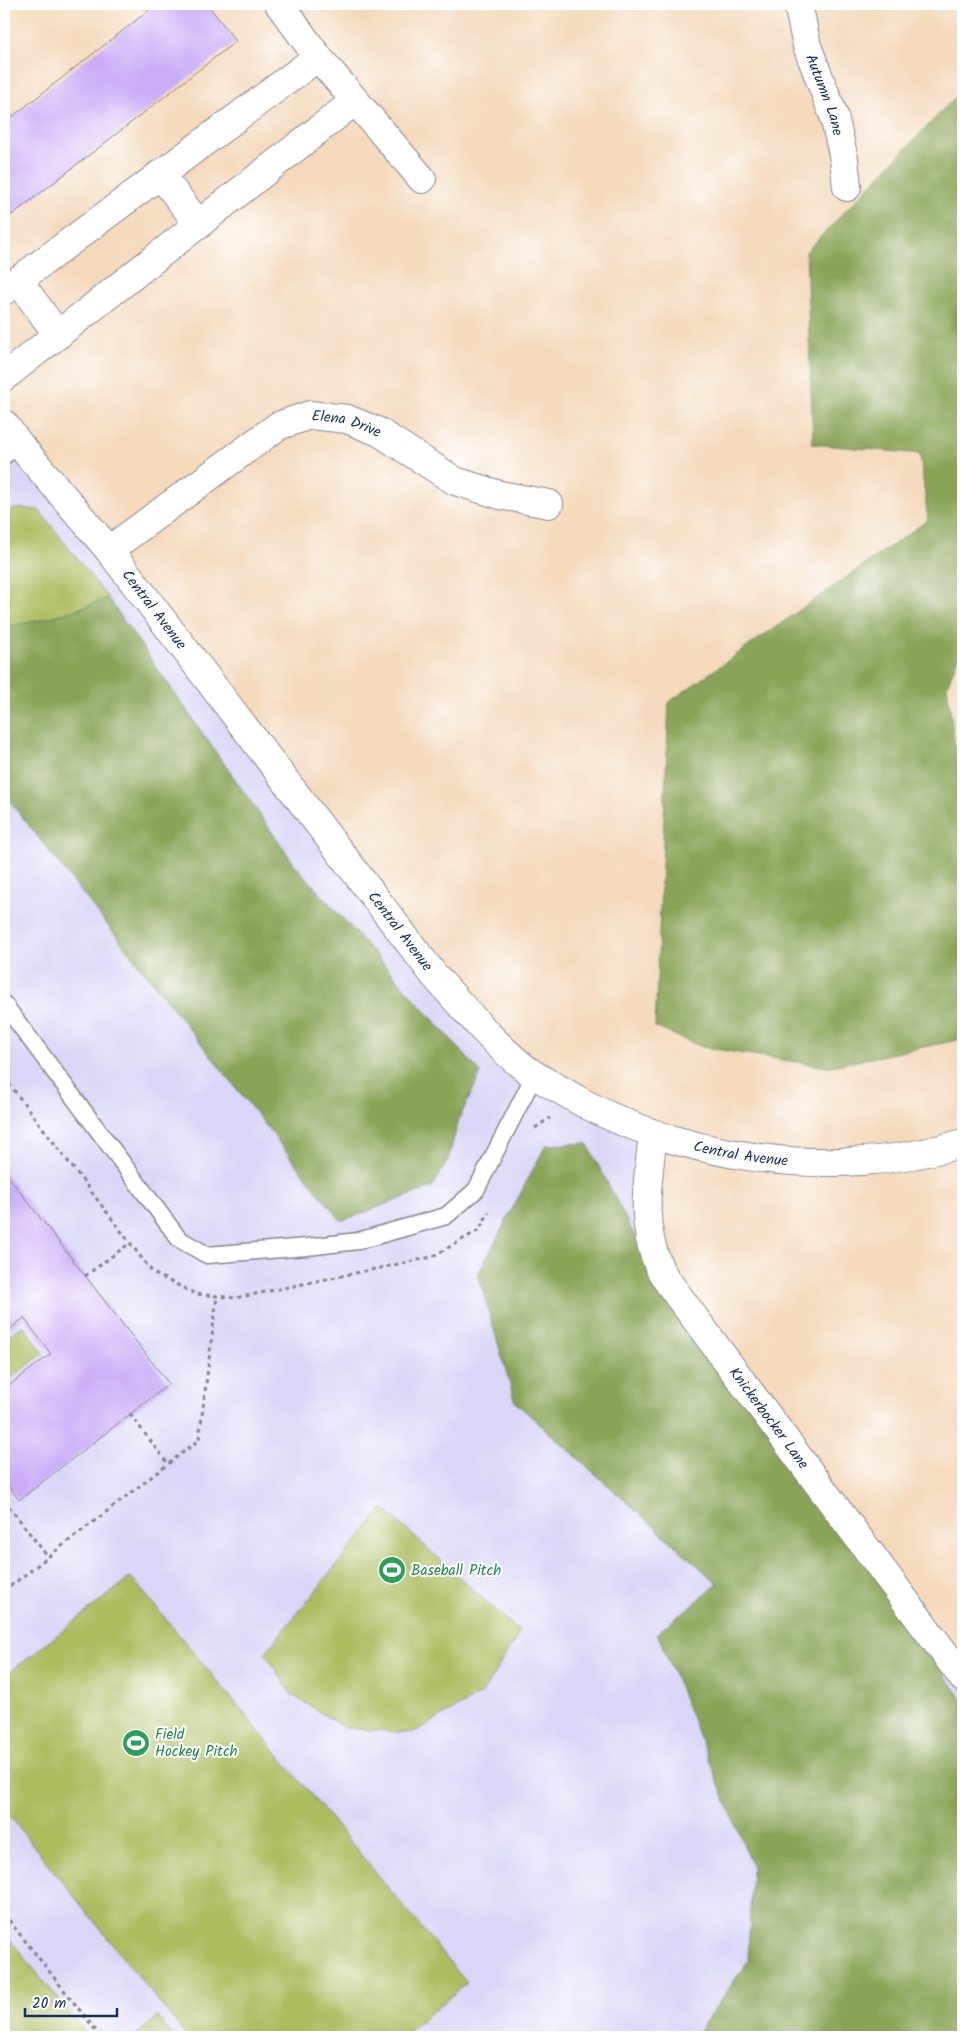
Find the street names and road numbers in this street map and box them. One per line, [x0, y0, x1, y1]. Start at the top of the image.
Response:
street label: Autumn Lane [798, 51, 849, 138]
street label: Elena Drive [310, 404, 385, 445]
street label: Central Avenue [115, 565, 192, 656]
street label: Central Avenue [361, 887, 438, 977]
street label: Central Avenue [691, 1135, 789, 1174]
street label: Knickerbocker Lane [722, 1362, 815, 1475]

